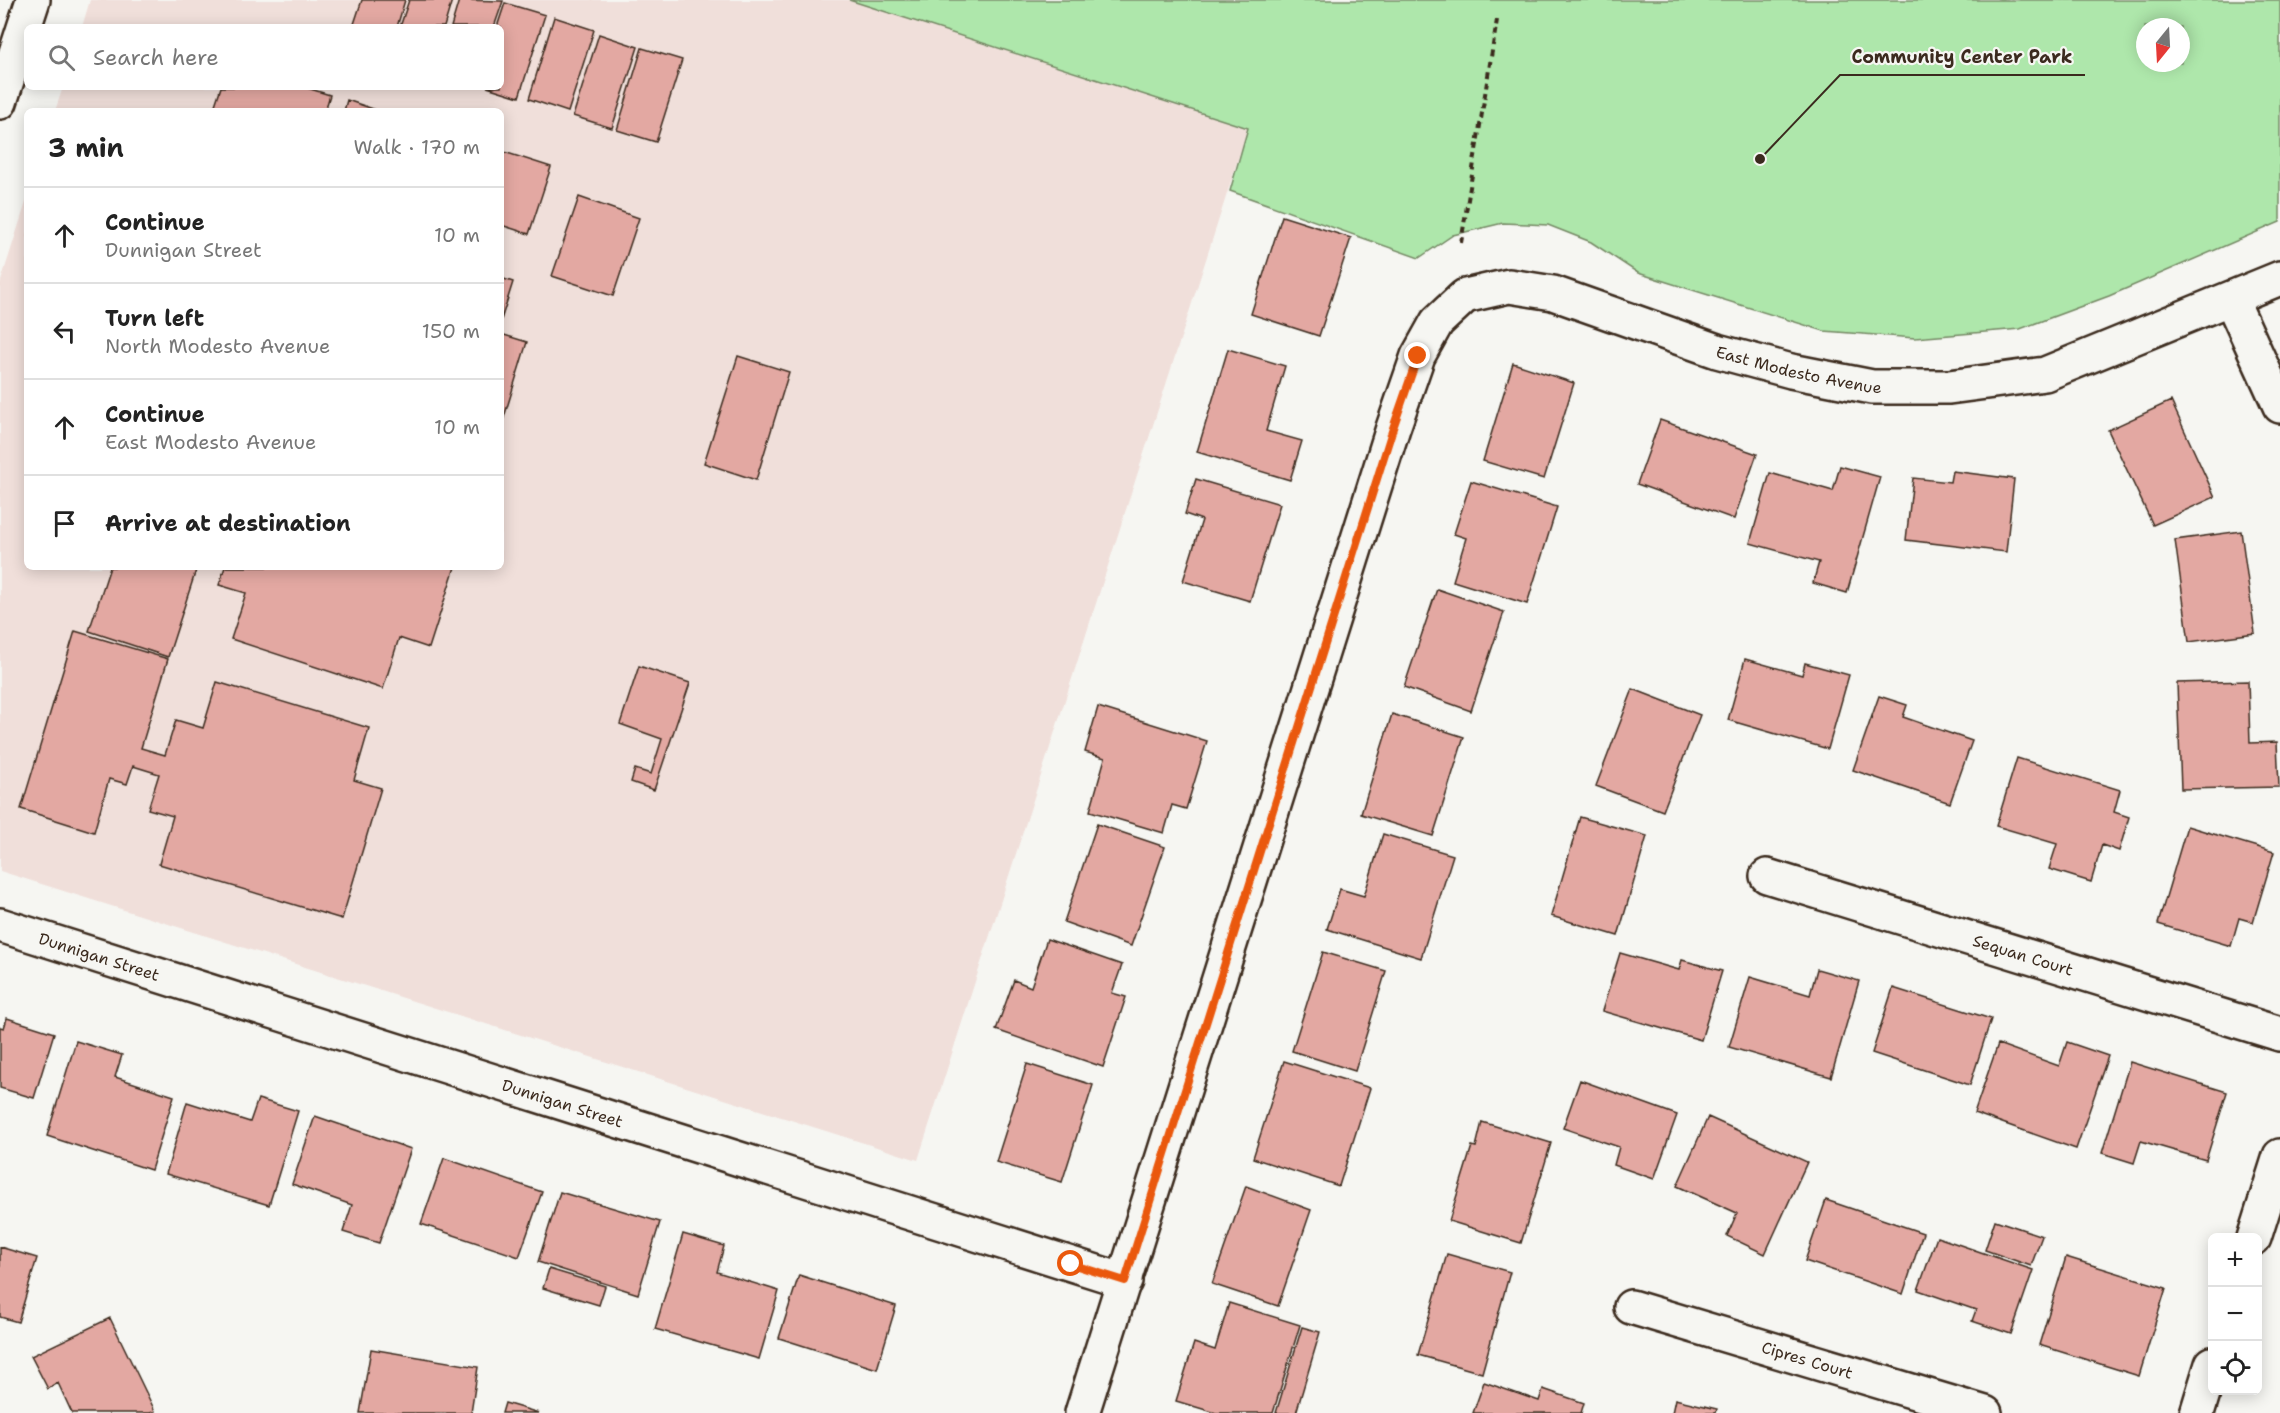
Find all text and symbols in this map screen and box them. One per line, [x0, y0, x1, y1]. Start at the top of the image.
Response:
north arrow [2136, 18, 2190, 72]
search box [24, 24, 504, 90]
callout: Community Center Park [1840, 39, 2085, 75]
icon: search [45, 41, 78, 74]
text: Search here [93, 43, 219, 72]
text: Community Center Park [1852, 45, 2072, 69]
text: 3 min [48, 130, 124, 165]
text: Walk · 170 m [354, 134, 480, 160]
text: Continue [105, 208, 205, 237]
icon: ahead [48, 219, 81, 252]
text: 10 m [434, 222, 480, 248]
text: Dunnigan Street [105, 237, 262, 263]
text: Turn left [105, 304, 204, 333]
icon: left [48, 315, 81, 348]
text: 150 m [422, 318, 480, 344]
text: North Modesto Avenue [105, 333, 330, 359]
street label: East Modesto Avenue [1714, 341, 1881, 398]
route end [1404, 342, 1430, 368]
text: Continue [105, 400, 205, 429]
icon: ahead [48, 411, 81, 444]
text: 10 m [434, 414, 480, 440]
text: East Modesto Avenue [105, 429, 316, 455]
icon: arrive [48, 507, 81, 540]
text: Arrive at destination [105, 509, 351, 538]
street label: Dunnigan Street [36, 927, 162, 985]
street label: Sequan Court [1970, 930, 2076, 980]
street label: Dunnigan Street [499, 1074, 626, 1132]
map controls [2208, 1233, 2262, 1395]
button: + [2208, 1233, 2262, 1287]
route start [1057, 1250, 1083, 1276]
button: − [2208, 1287, 2262, 1341]
street label: Cipres Court [1759, 1336, 1855, 1383]
button: locate [2208, 1341, 2262, 1395]

